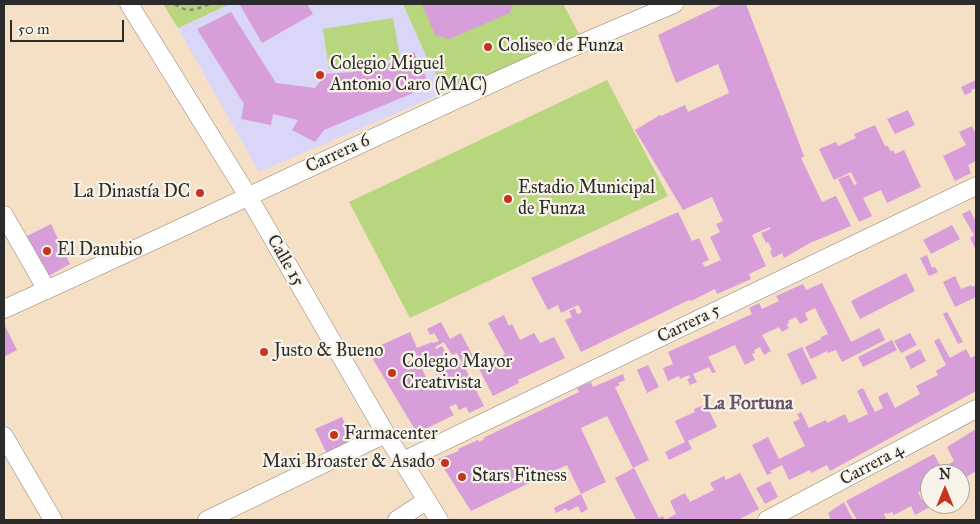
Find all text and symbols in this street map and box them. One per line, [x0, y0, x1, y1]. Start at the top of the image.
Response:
scale bar [12, 10, 126, 42]
text: 50 m [18, 20, 50, 38]
place label: Coliseo de Funza [498, 36, 624, 58]
marker: Coliseo de Funza [482, 41, 494, 53]
place label: Colegio Miguel Antonio Caro (MAC) [330, 54, 487, 96]
marker: Colegio Miguel Antonio Caro (MAC) [314, 69, 326, 81]
street label: Carrera 6 [303, 130, 373, 178]
place label: Estadio Municipal de Funza [518, 178, 655, 220]
place label: La Dinastía DC [73, 182, 190, 204]
marker: La Dinastía DC [194, 187, 206, 199]
marker: Estadio Municipal de Funza [502, 193, 514, 205]
street label: Calle 15 [262, 231, 308, 291]
place label: El Danubio [57, 240, 142, 262]
marker: El Danubio [41, 245, 53, 257]
street label: Carrera 5 [654, 300, 724, 348]
place label: Justo & Bueno [274, 341, 384, 363]
marker: Justo & Bueno [258, 346, 270, 358]
place label: Colegio Mayor Creativista [402, 352, 512, 394]
marker: Colegio Mayor Creativista [386, 367, 398, 379]
district label: La Fortuna [703, 393, 793, 415]
place label: Farmacenter [344, 424, 438, 446]
marker: Farmacenter [328, 429, 340, 441]
street label: Carrera 4 [836, 439, 908, 491]
place label: Maxi Broaster & Asado [262, 452, 435, 474]
marker: Maxi Broaster & Asado [439, 457, 451, 469]
north arrow [920, 464, 970, 514]
place label: Stars Fitness [472, 466, 567, 488]
text: N [939, 466, 951, 483]
marker: Stars Fitness [456, 471, 468, 483]

